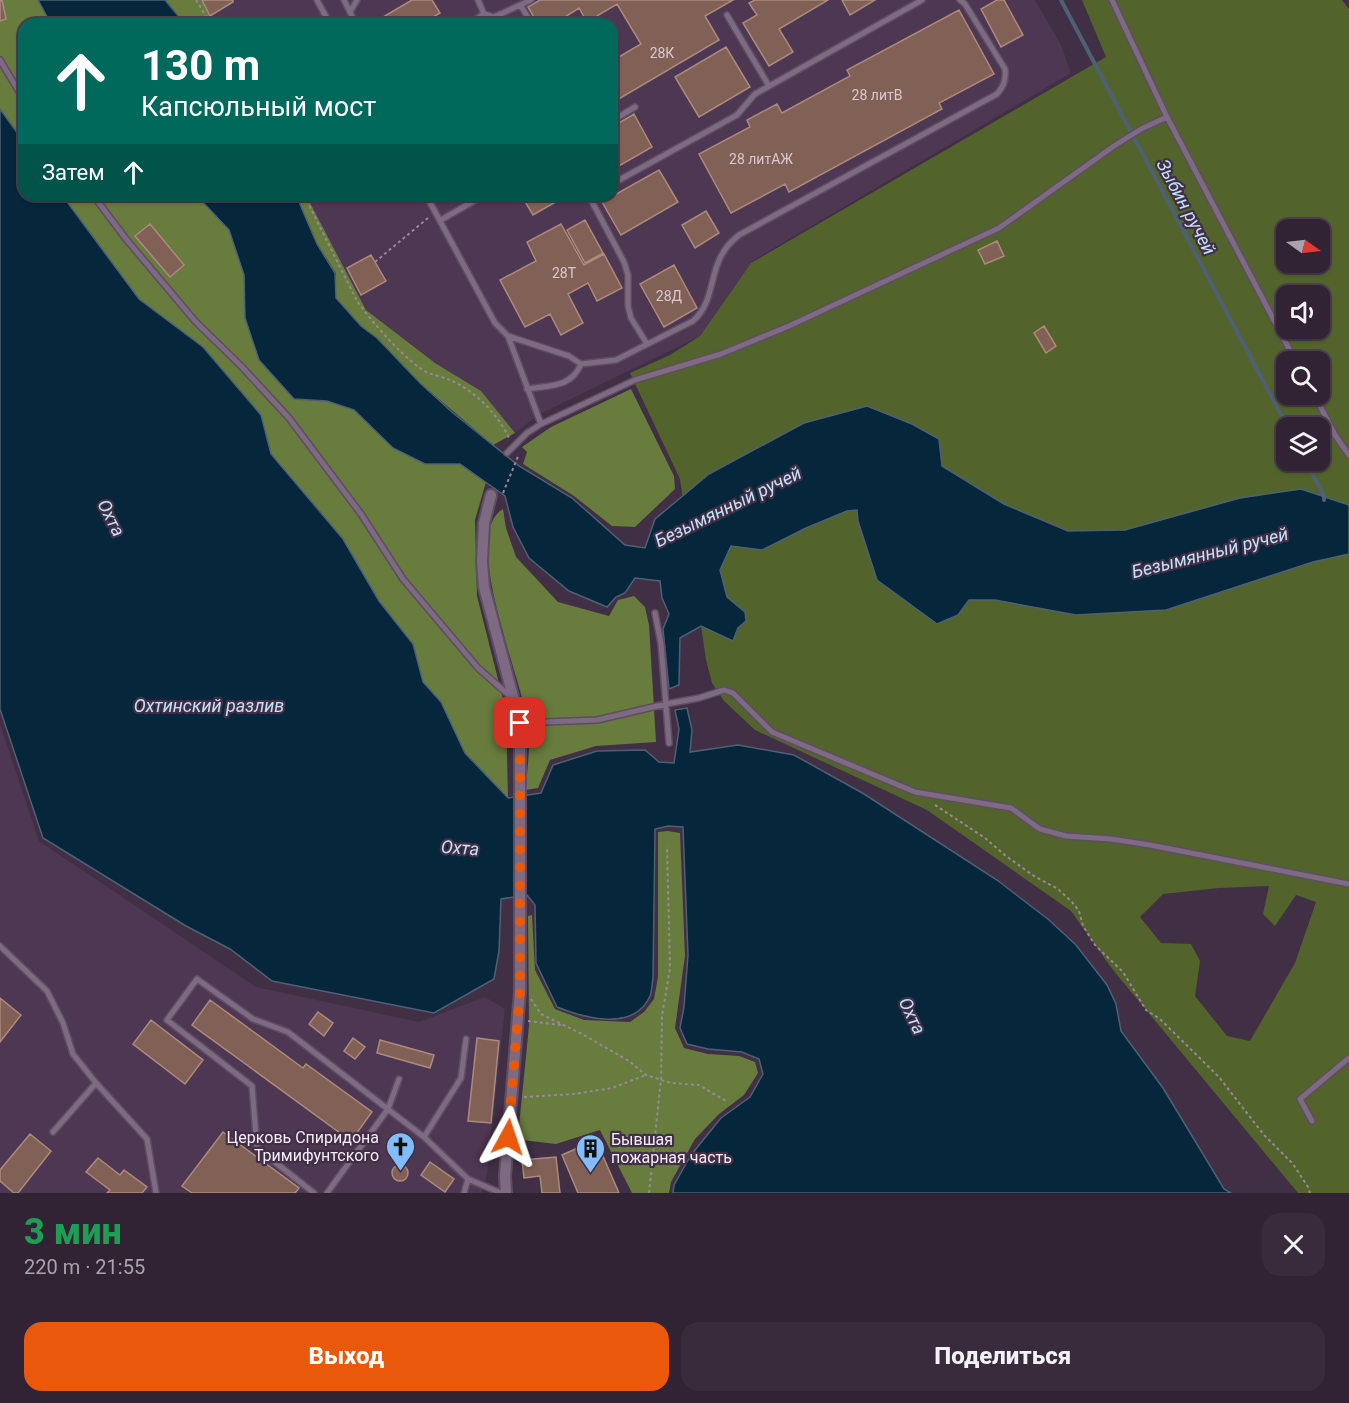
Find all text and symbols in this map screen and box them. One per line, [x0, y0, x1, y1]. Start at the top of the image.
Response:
text: 130 m [141, 41, 260, 90]
icon: ahead [42, 42, 120, 120]
house number: 28К [650, 45, 674, 61]
house number: 28 литВ [852, 87, 902, 103]
text: Капсюльный мост [141, 91, 376, 123]
house number: 28 литАЖ [729, 151, 793, 167]
icon: ahead [117, 156, 150, 189]
water label: Зыбин ручей [1153, 156, 1220, 258]
text: Затем [42, 160, 105, 185]
north arrow [1276, 219, 1330, 273]
map controls [1276, 219, 1330, 471]
house number: 28Т [552, 265, 577, 281]
button: sound [1276, 285, 1330, 339]
house number: 28Д [656, 288, 683, 304]
button: search [1276, 351, 1330, 405]
button: layers [1276, 417, 1330, 471]
water label: Безымянный ручей [651, 462, 805, 551]
water label: Охта [93, 496, 130, 540]
water label: Безымянный ручей [1129, 523, 1290, 582]
water label: Охтинский разлив [134, 695, 284, 716]
pin [494, 697, 545, 748]
icon: arrive [503, 706, 536, 739]
water label: Охта [440, 836, 480, 859]
water label: Охта [895, 994, 930, 1038]
position arrow [476, 1105, 540, 1169]
place label: Церковь Спиридона Тримифунтского [227, 1128, 379, 1165]
church icon: Церковь Спиридона Тримифунтского [384, 1130, 416, 1172]
place label: Бывшая пожарная часть [611, 1130, 732, 1167]
building icon: Бывшая пожарная часть [574, 1132, 606, 1174]
text: 3 мин [24, 1211, 122, 1253]
button: close [1262, 1213, 1325, 1276]
text: 220 m · 21:55 [24, 1255, 145, 1279]
button: Выход [24, 1322, 669, 1391]
button: Поделиться [681, 1322, 1325, 1391]

